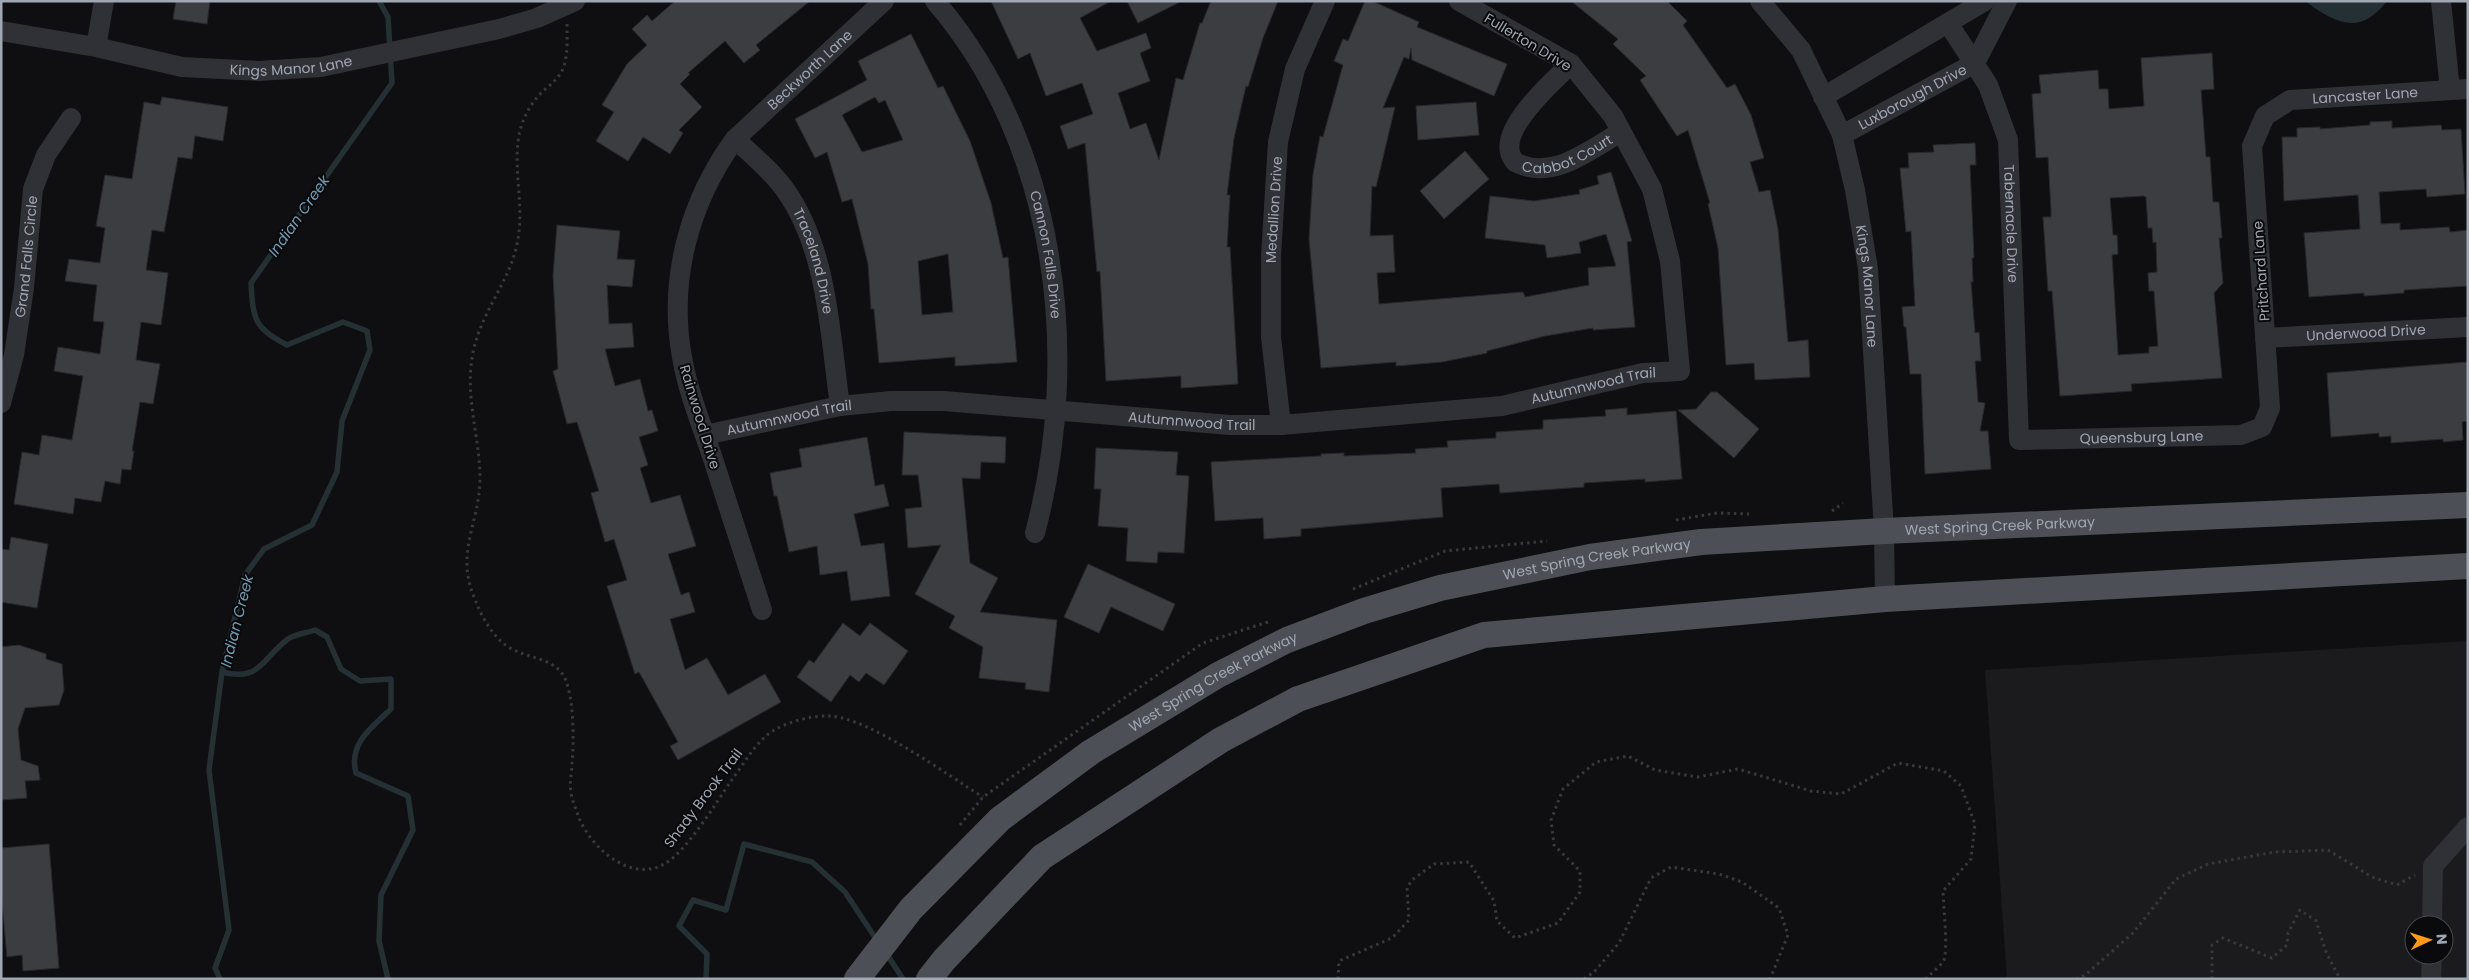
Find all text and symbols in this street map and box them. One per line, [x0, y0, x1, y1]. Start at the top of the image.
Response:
street label: Fullerton Drive [1481, 8, 1576, 76]
street label: Beckworth Lane [763, 25, 857, 114]
street label: Kings Manor Lane [229, 51, 354, 81]
street label: Luxborough Drive [1855, 59, 1970, 134]
street label: Lancaster Lane [2312, 82, 2419, 109]
street label: Cabbot Court [1520, 129, 1616, 178]
street label: Medallion Drive [1261, 155, 1287, 263]
street label: Tabernacle Drive [1999, 164, 2023, 283]
water label: Indian Creek [263, 170, 335, 261]
street label: Cannon Falls Drive [1025, 188, 1066, 320]
street label: Grand Falls Circle [10, 194, 42, 319]
street label: Traceland Drive [788, 204, 838, 316]
street label: Pritchard Lane [2248, 220, 2274, 322]
street label: Kings Manor Lane [1851, 224, 1883, 348]
street label: Underwood Drive [2306, 319, 2426, 346]
street label: Rainwood Drive [675, 362, 725, 472]
street label: Autumnwood Trail [1529, 362, 1656, 409]
street label: Autumnwood Trail [725, 395, 853, 440]
street label: Autumnwood Trail [1127, 406, 1256, 435]
street label: Queensburg Lane [2079, 426, 2204, 449]
street label: West Spring Creek Parkway [1904, 512, 2095, 540]
street label: West Spring Creek Parkway [1501, 533, 1692, 585]
water label: Indian Creek [215, 571, 258, 669]
street label: West Spring Creek Parkway [1125, 627, 1300, 737]
street label: Shady Brook Trail [659, 744, 747, 852]
north arrow [2404, 915, 2454, 965]
text: N [2432, 933, 2452, 945]

